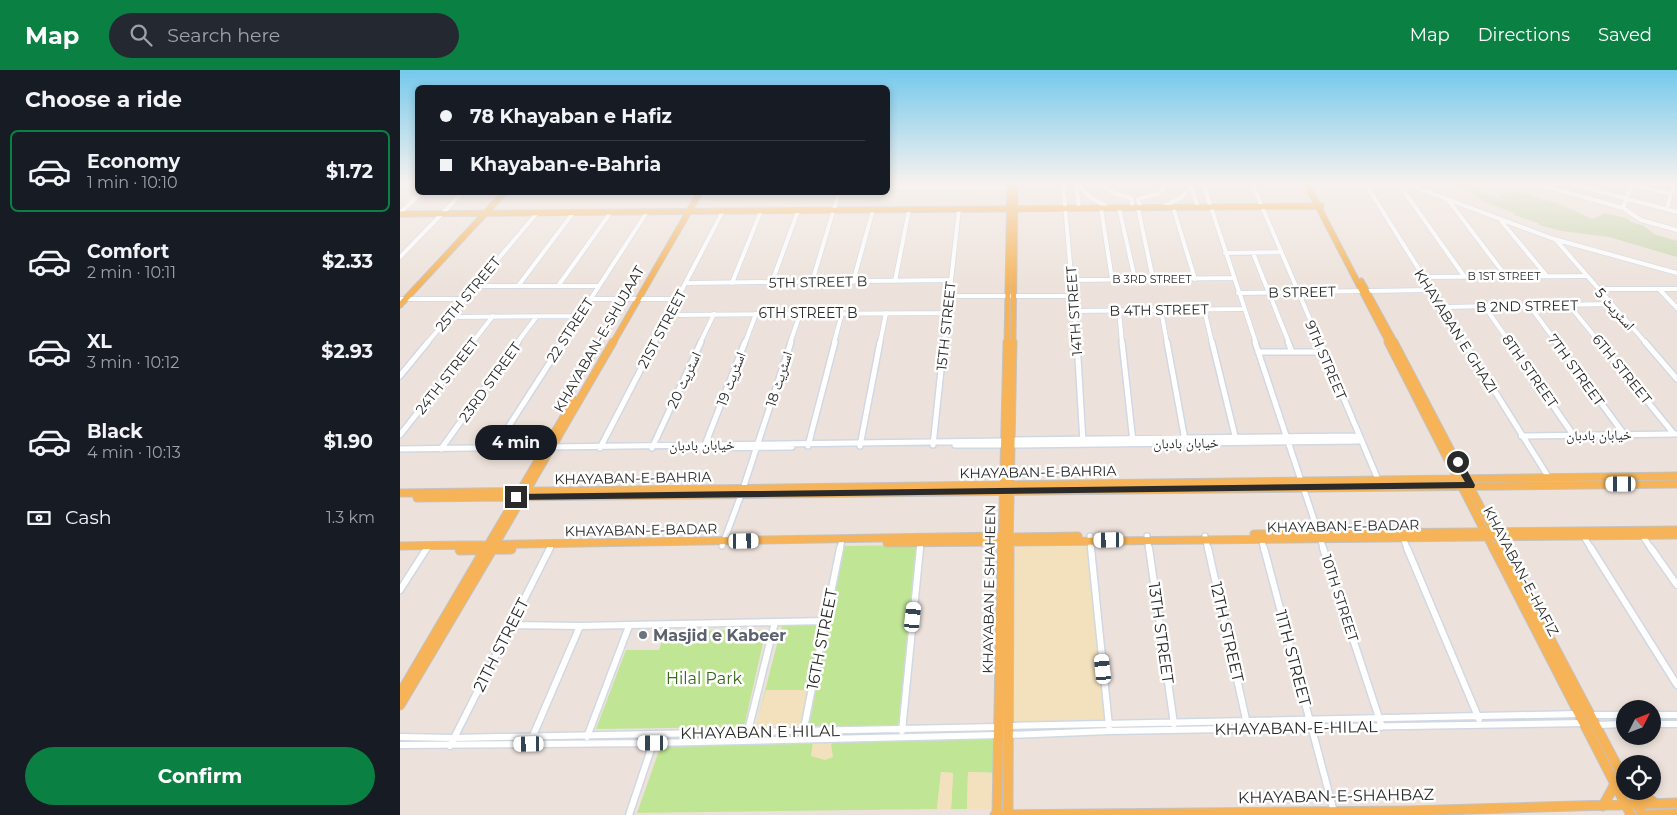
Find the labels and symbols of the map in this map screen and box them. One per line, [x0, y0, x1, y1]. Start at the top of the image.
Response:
street label: 25TH STREET [431, 253, 505, 335]
street label: KHAYABAN-E-SHUJAAT [550, 263, 648, 415]
street label: 14TH STREET [1062, 265, 1086, 357]
street label: KHAYABAN E GHAZI [1410, 266, 1502, 396]
street label: B 1ST STREET [1468, 269, 1541, 283]
street label: 5TH STREET B [769, 272, 867, 292]
street label: B 3RD STREET [1112, 272, 1192, 286]
street label: 15TH STREET [932, 281, 960, 371]
street label: B STREET [1268, 282, 1336, 302]
street label: اسٹریٹ 5 [1591, 284, 1639, 334]
street label: 21ST STREET [634, 287, 690, 371]
street label: 22 STREET [543, 294, 597, 366]
street label: B 2ND STREET [1476, 296, 1578, 316]
street label: B 4TH STREET [1109, 300, 1209, 320]
street label: 6TH STREET B [758, 304, 858, 322]
street label: 9TH STREET [1301, 317, 1351, 403]
street label: 7TH STREET [1544, 330, 1608, 410]
street label: 6TH STREET [1588, 330, 1656, 408]
street label: 8TH STREET [1498, 331, 1562, 411]
street label: 24TH STREET [411, 334, 483, 418]
street label: 23RD STREET [455, 338, 525, 426]
street label: اسٹریٹ 20 [663, 349, 705, 411]
street label: اسٹریٹ 19 [712, 349, 750, 409]
street label: اسٹریٹ 18 [762, 349, 796, 409]
callout: 4 min [475, 424, 557, 460]
street label: خیابان بادبان [1566, 425, 1632, 445]
street label: خیابان بادبان [1153, 433, 1219, 453]
street label: خیابان بادبان [669, 435, 735, 455]
route start [1447, 451, 1469, 473]
street label: KHAYABAN-E-BAHRIA [959, 462, 1118, 482]
street label: KHAYABAN-E-BAHRIA [554, 468, 713, 488]
car [1606, 477, 1636, 492]
route end [505, 486, 527, 508]
street label: KHAYABAN-E-HAFIZ [1479, 503, 1563, 639]
street label: KHAYABAN E SHAHEEN [979, 504, 999, 674]
street label: KHAYABAN-E-BADAR [1266, 516, 1420, 536]
street label: KHAYABAN-E-BADAR [564, 520, 718, 540]
car [1093, 532, 1124, 548]
car [728, 533, 759, 549]
street label: 10TH STREET [1317, 552, 1363, 644]
street label: 12TH STREET [1206, 580, 1248, 685]
street label: 13TH STREET [1144, 581, 1178, 686]
street label: 16TH STREET [803, 586, 841, 691]
street label: 21TH STREET [469, 594, 533, 695]
car [903, 601, 922, 633]
street label: 11TH STREET [1271, 608, 1315, 709]
place label: Masjid e Kabeer [653, 626, 786, 645]
marker: Masjid e Kabeer [637, 629, 649, 641]
car [1093, 653, 1112, 685]
park label: Hilal Park [666, 669, 742, 688]
north arrow [1616, 700, 1661, 745]
street label: KHAYABAN-E-HILAL [1214, 717, 1378, 739]
street label: KHAYABAN E HILAL [680, 721, 841, 743]
car [513, 736, 544, 752]
car [638, 736, 668, 751]
street label: KHAYABAN-E-SHAHBAZ [1238, 785, 1434, 807]

